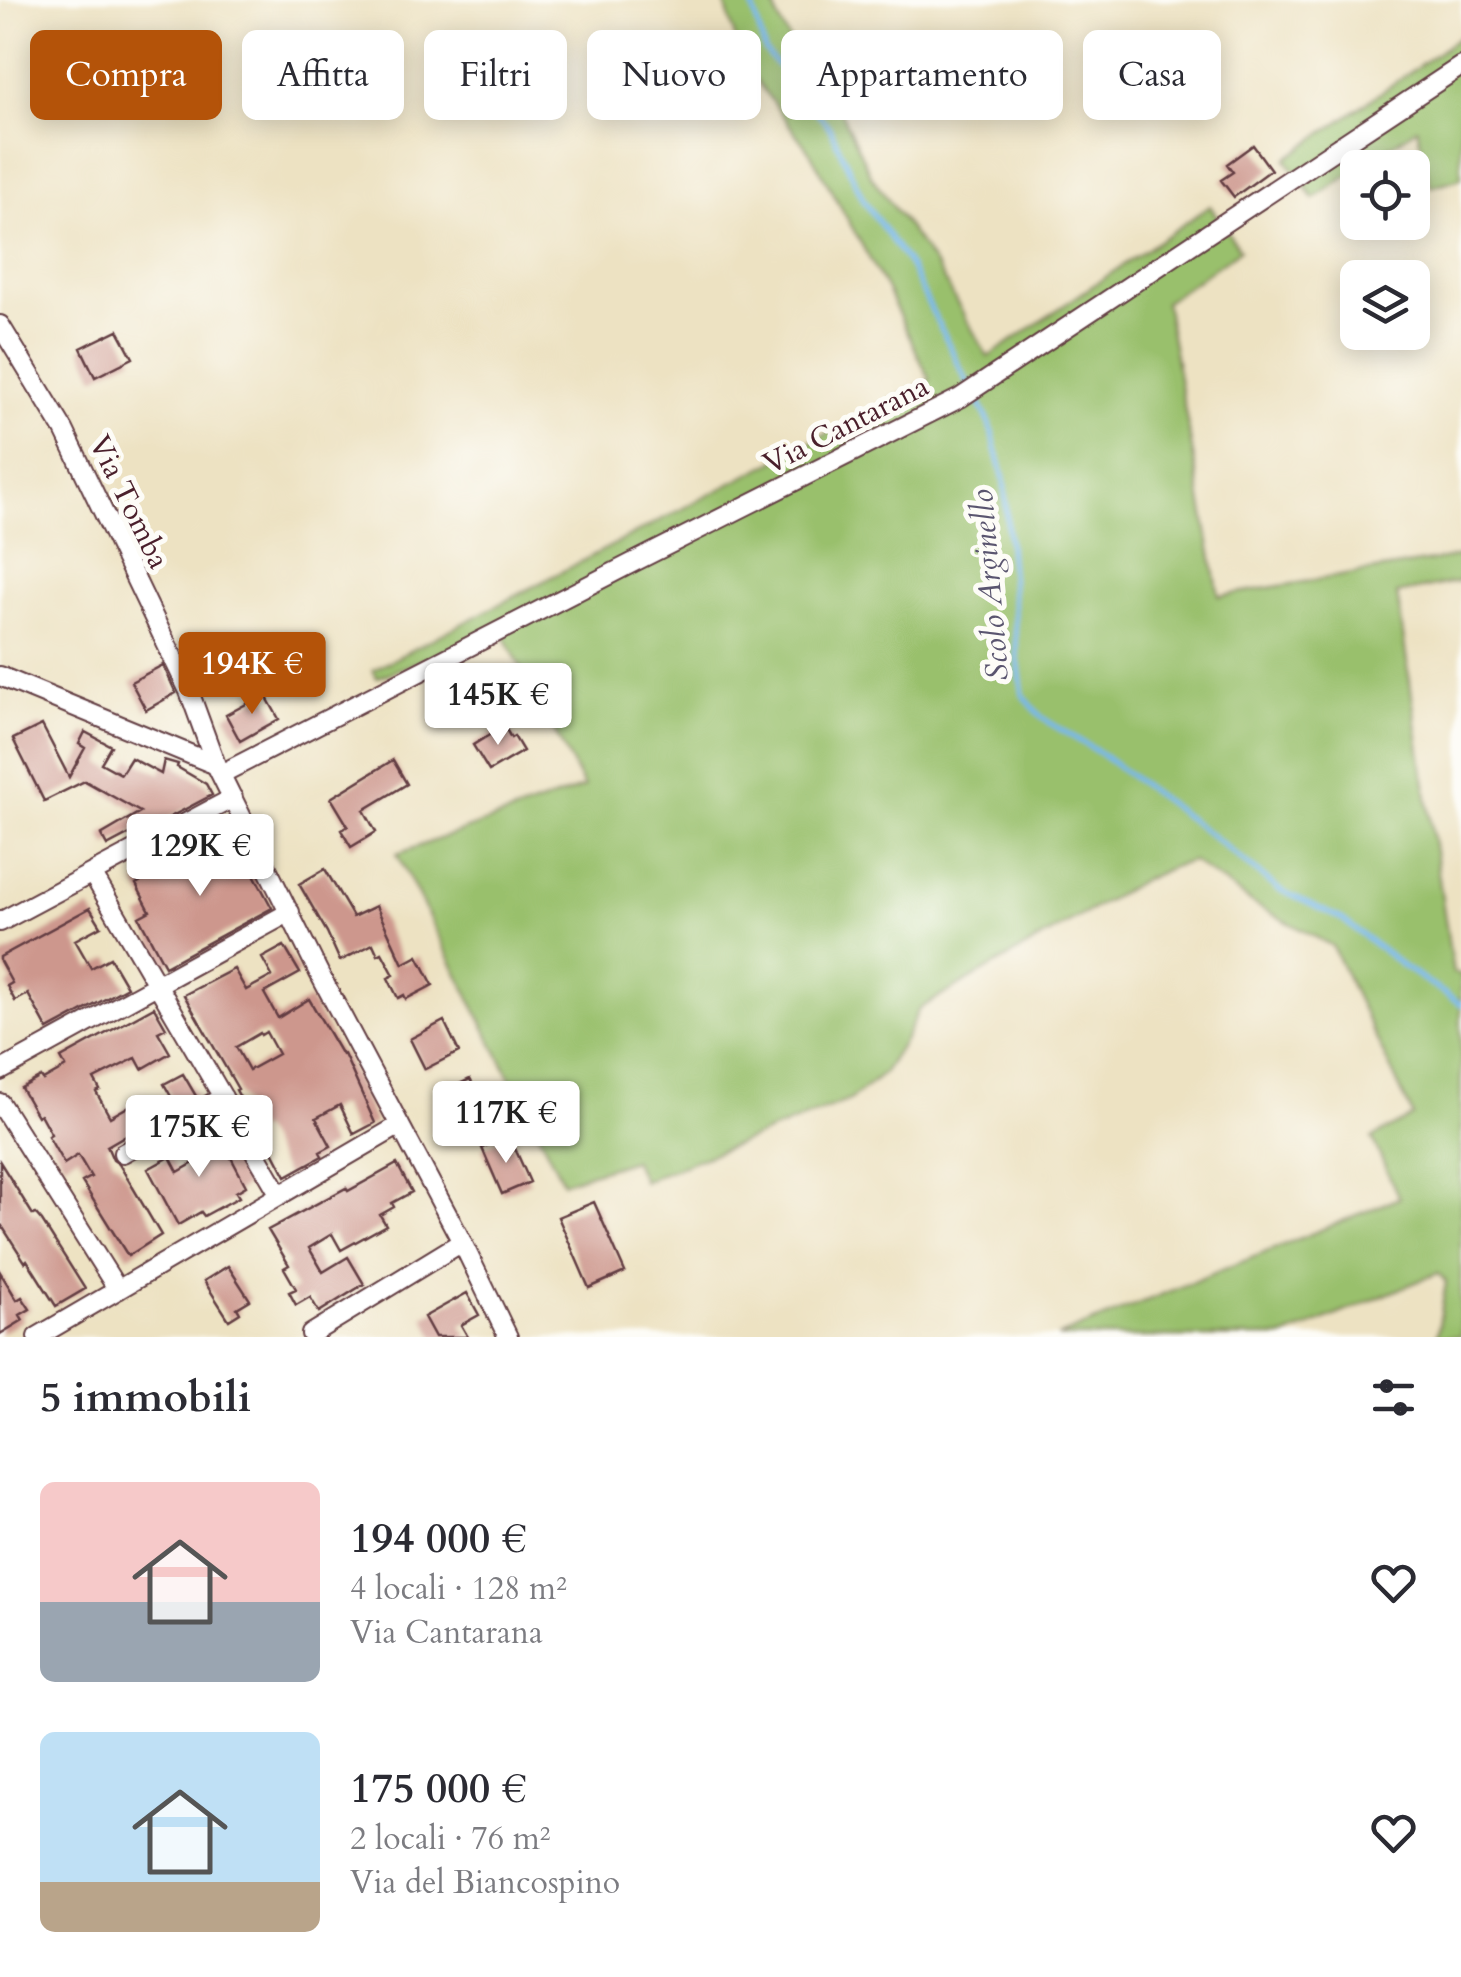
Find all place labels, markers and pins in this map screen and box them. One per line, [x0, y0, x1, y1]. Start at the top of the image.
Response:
pin: 194K € [171, 632, 333, 717]
pin: 145K € [417, 663, 579, 748]
pin: 129K € [119, 814, 281, 899]
pin: 117K € [425, 1081, 587, 1166]
pin: 175K € [118, 1095, 280, 1180]

